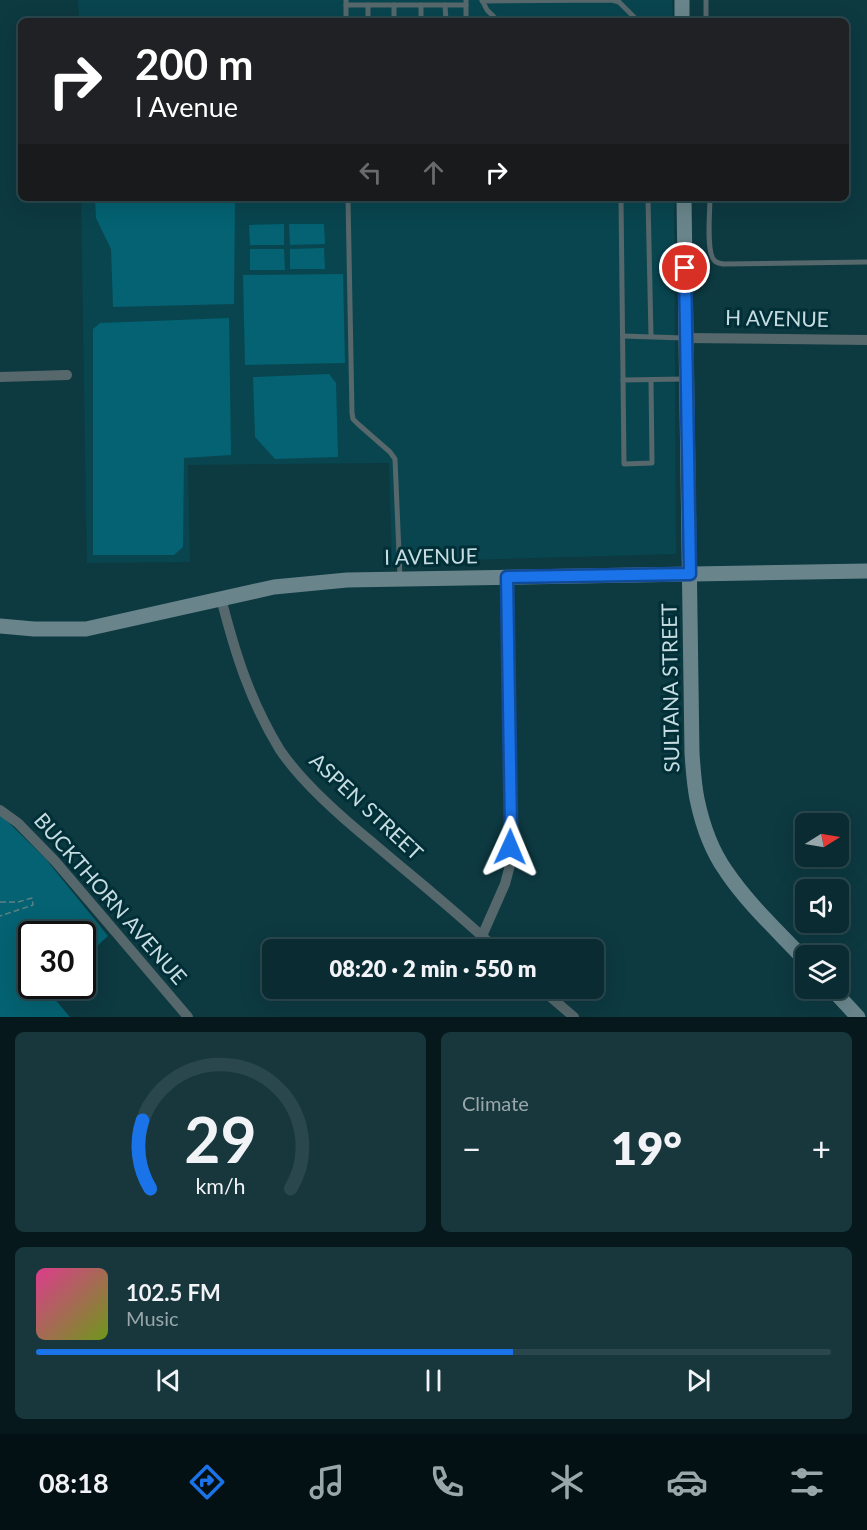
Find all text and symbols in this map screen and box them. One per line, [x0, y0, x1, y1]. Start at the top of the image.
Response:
text: 200 m [135, 39, 253, 89]
icon: right [36, 42, 114, 120]
text: I Avenue [135, 90, 238, 123]
icon: left [354, 156, 387, 189]
icon: ahead [417, 156, 450, 189]
icon: right [480, 156, 513, 189]
pin [659, 242, 710, 293]
icon: arrive [668, 251, 701, 284]
street label: H AVENUE [725, 304, 829, 331]
street label: I AVENUE [384, 542, 478, 569]
street label: SULTANA STREET [656, 603, 683, 773]
street label: ASPEN STREET [305, 747, 429, 865]
street label: BUCKTHORN AVENUE [30, 807, 192, 989]
north arrow [795, 813, 849, 867]
map controls [795, 813, 849, 999]
position arrow [478, 815, 542, 879]
button: sound [795, 879, 849, 933]
speed limit sign: 30 [18, 921, 96, 999]
button: layers [795, 945, 849, 999]
text: 08:20 · 2 min · 550 m [330, 955, 536, 982]
text: Climate [462, 1091, 529, 1115]
text: 29 [184, 1101, 257, 1176]
text: 19° [611, 1121, 682, 1175]
text: − [462, 1128, 481, 1168]
text: + [812, 1128, 831, 1168]
text: km/h [195, 1173, 246, 1199]
text: 102.5 FM [126, 1279, 221, 1306]
text: Music [126, 1306, 179, 1330]
icon: previous [152, 1364, 185, 1397]
icon: pause [417, 1364, 450, 1397]
icon: next [682, 1364, 715, 1397]
icon: directions [186, 1461, 228, 1503]
icon: music [306, 1461, 348, 1503]
icon: phone [426, 1461, 468, 1503]
icon: climate [546, 1461, 588, 1503]
icon: car [666, 1461, 708, 1503]
icon: filters [786, 1461, 828, 1503]
text: 08:18 [39, 1466, 109, 1499]

